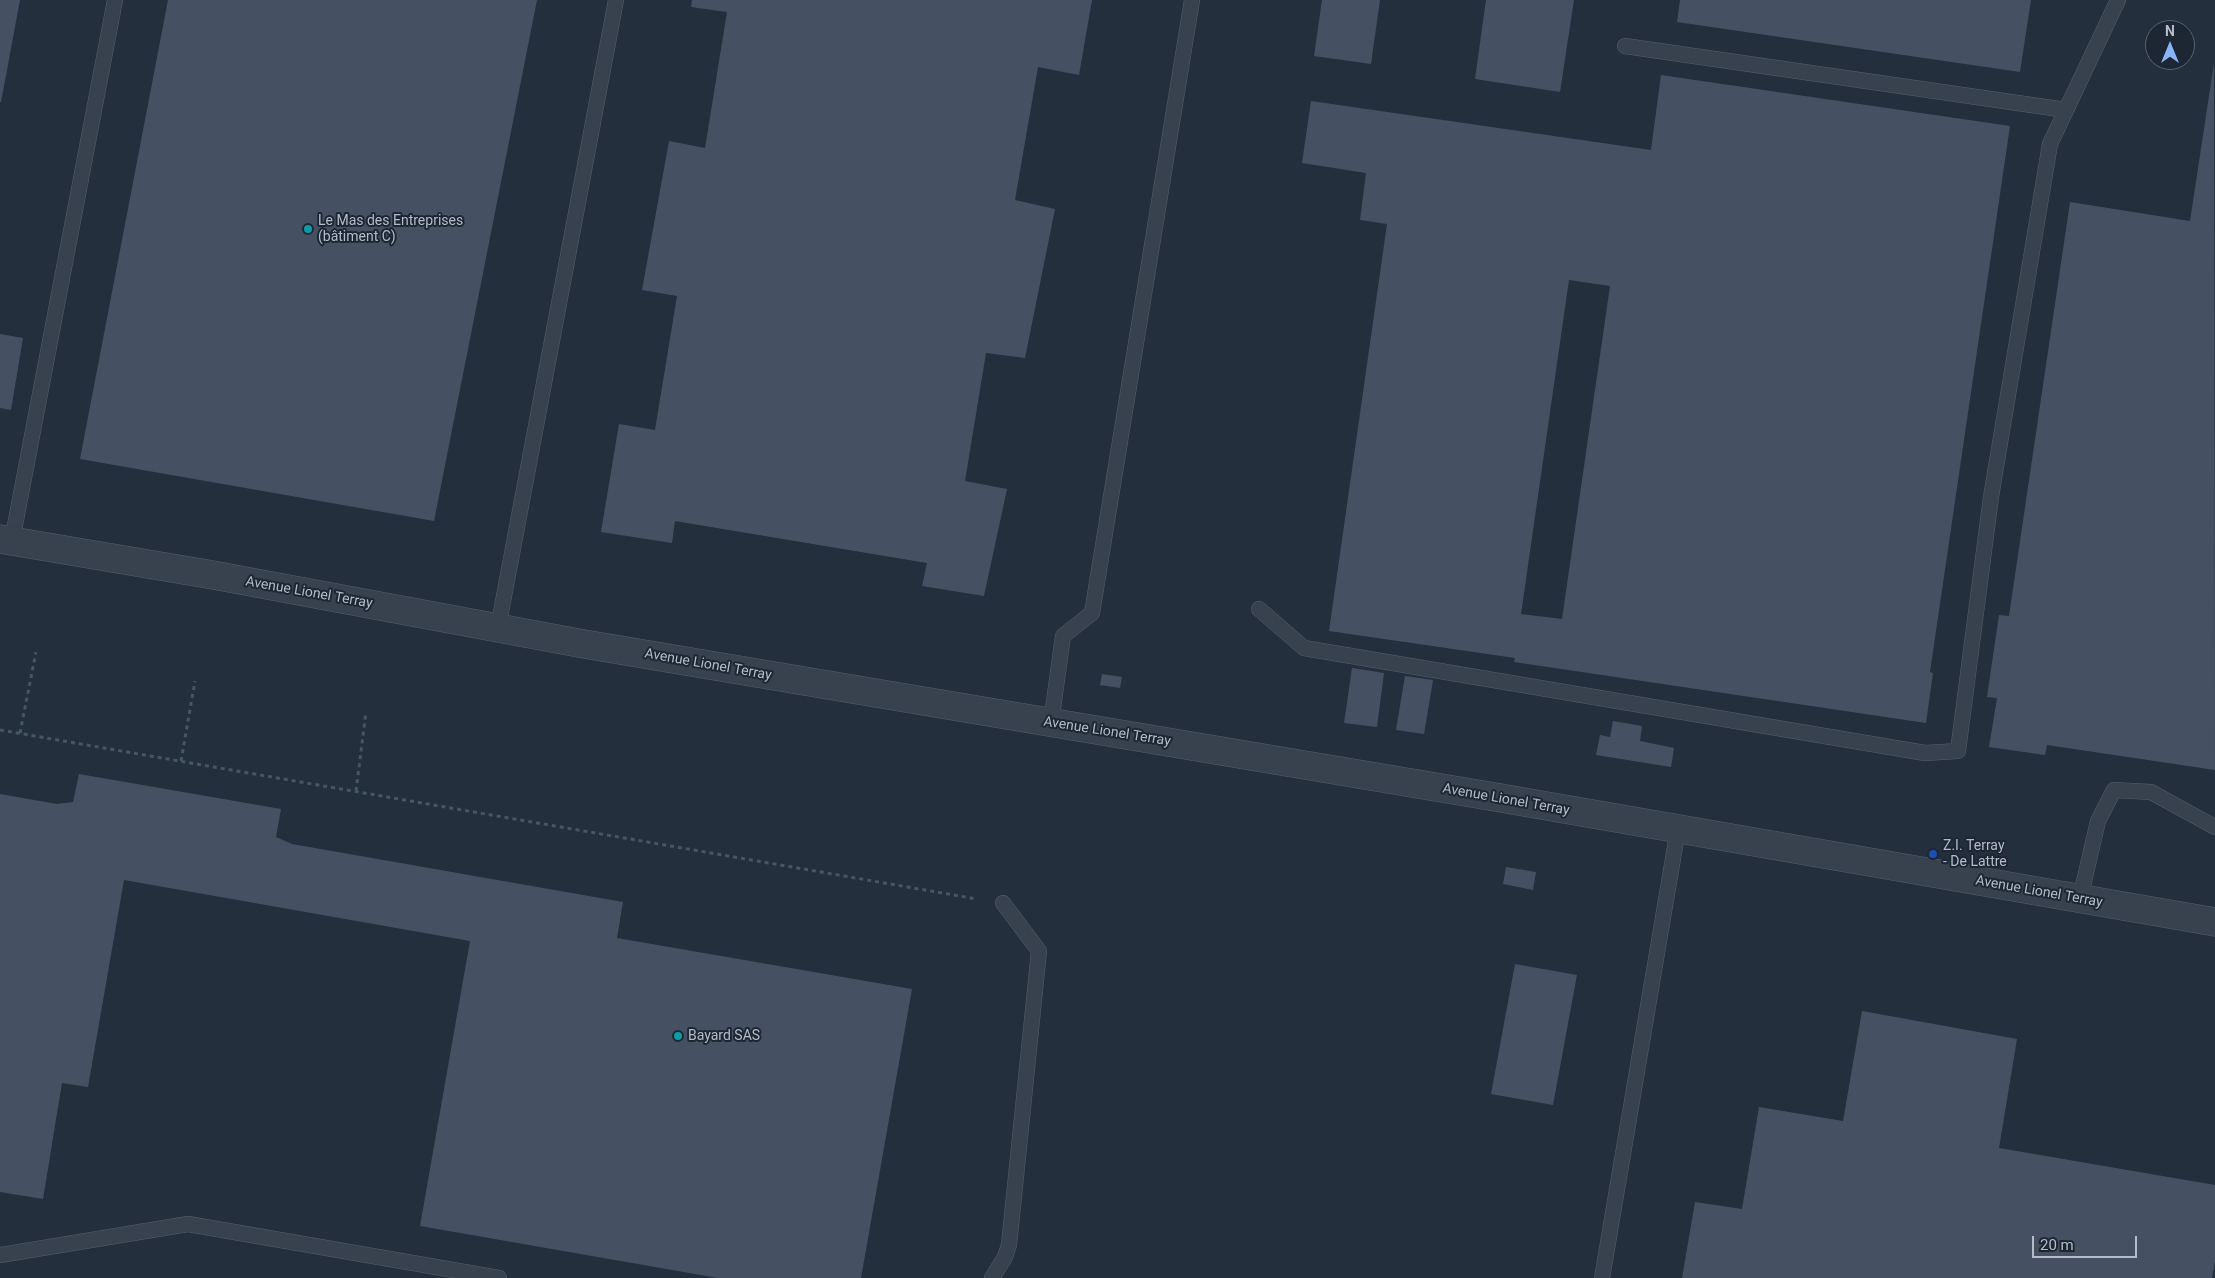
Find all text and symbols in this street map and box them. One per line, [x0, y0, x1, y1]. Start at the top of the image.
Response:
north arrow [2145, 20, 2195, 70]
text: N [2165, 23, 2175, 39]
place label: Le Mas des Entreprises (bâtiment C) [318, 213, 463, 246]
marker: Le Mas des Entreprises (bâtiment C) [302, 223, 314, 235]
street label: Avenue Lionel Terray [244, 574, 374, 612]
street label: Avenue Lionel Terray [643, 646, 773, 684]
street label: Avenue Lionel Terray [1042, 714, 1172, 750]
street label: Avenue Lionel Terray [1441, 781, 1571, 819]
place label: Z.I. Terray - De Lattre [1943, 838, 2007, 870]
marker: Z.I. Terray - De Lattre [1927, 848, 1939, 860]
street label: Avenue Lionel Terray [1974, 873, 2104, 911]
place label: Bayard SAS [688, 1028, 760, 1044]
marker: Bayard SAS [672, 1030, 684, 1042]
scale bar [2035, 1226, 2140, 1258]
text: 20 m [2040, 1236, 2074, 1254]

